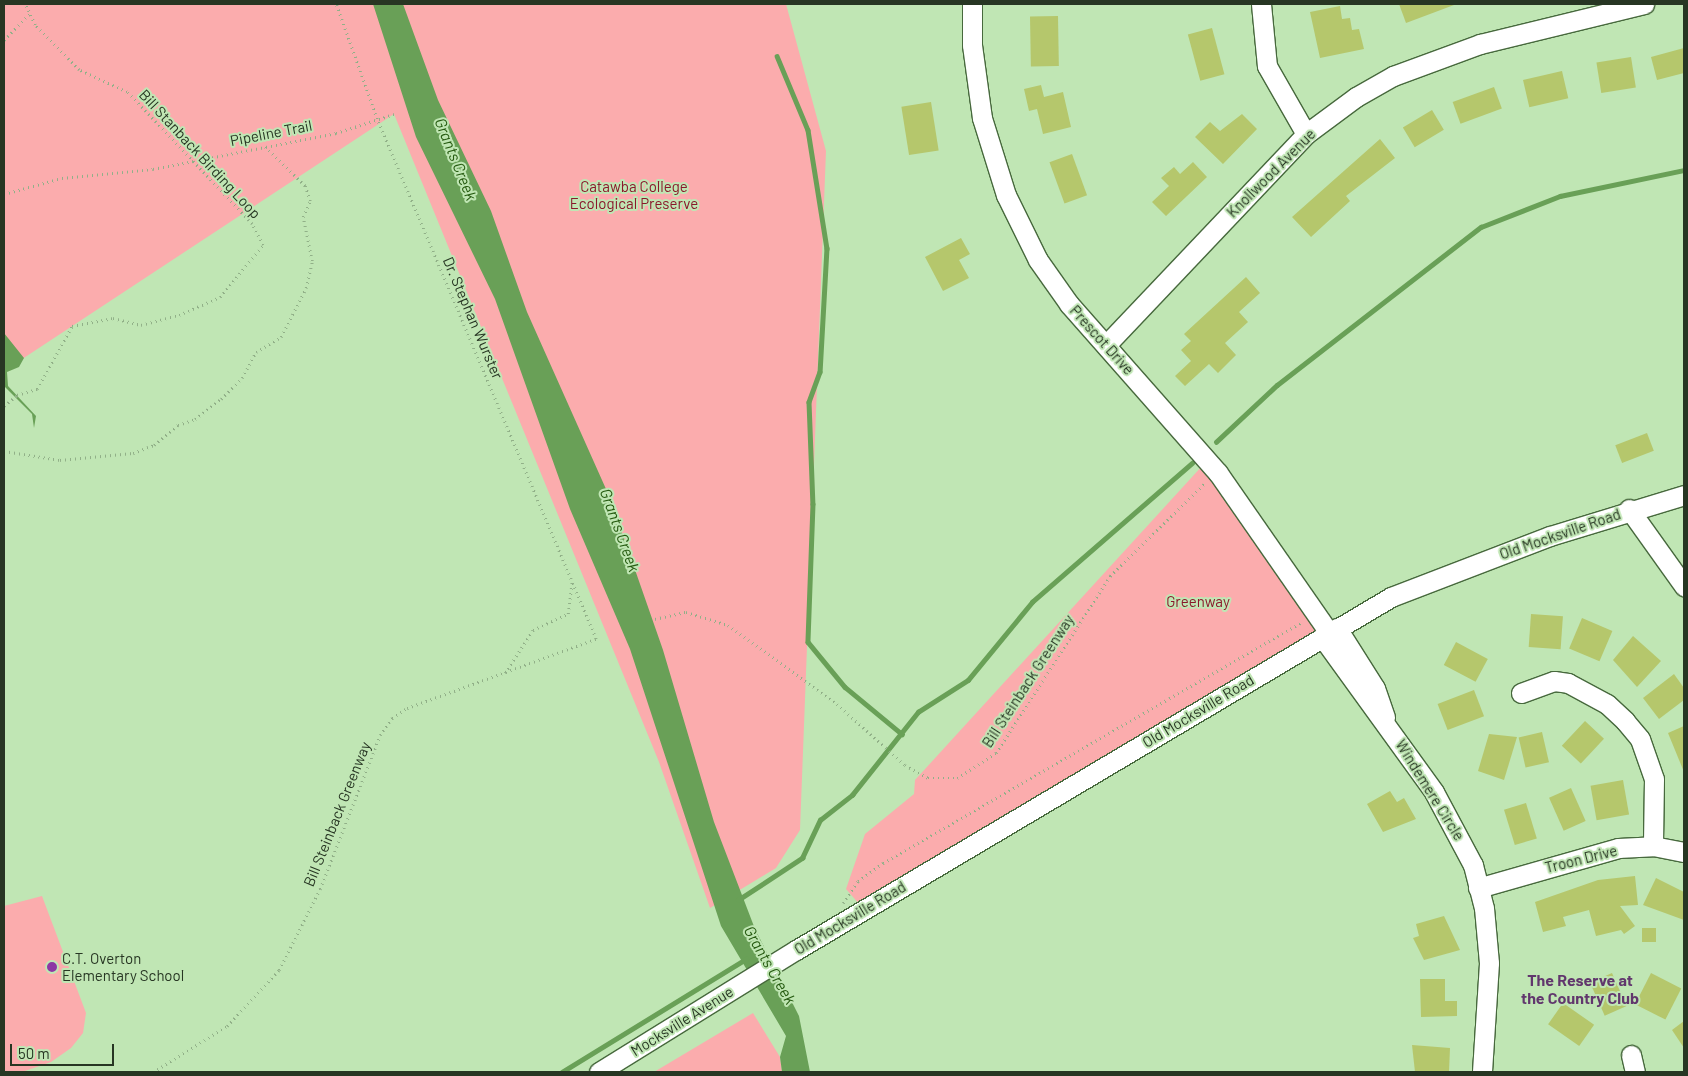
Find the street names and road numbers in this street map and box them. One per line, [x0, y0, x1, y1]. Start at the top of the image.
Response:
street label: Bill Stanback Birding Loop [135, 86, 265, 222]
street label: Pipeline Trail [228, 116, 314, 150]
street label: Knollwood Avenue [1223, 125, 1319, 221]
street label: Dr. Stephan Wurster [439, 254, 507, 382]
street label: Prescot Drive [1066, 302, 1138, 378]
street label: Old Mocksville Road [1497, 505, 1623, 563]
street label: Bill Steinback Greenway [978, 611, 1078, 751]
street label: Old Mocksville Road [1139, 671, 1257, 751]
street label: Windemere Circle [1392, 736, 1468, 844]
street label: Bill Steinback Greenway [300, 739, 374, 889]
street label: Troon Drive [1543, 841, 1619, 877]
street label: Old Mocksville Road [791, 878, 909, 958]
street label: Mocksville Avenue [627, 982, 737, 1060]

